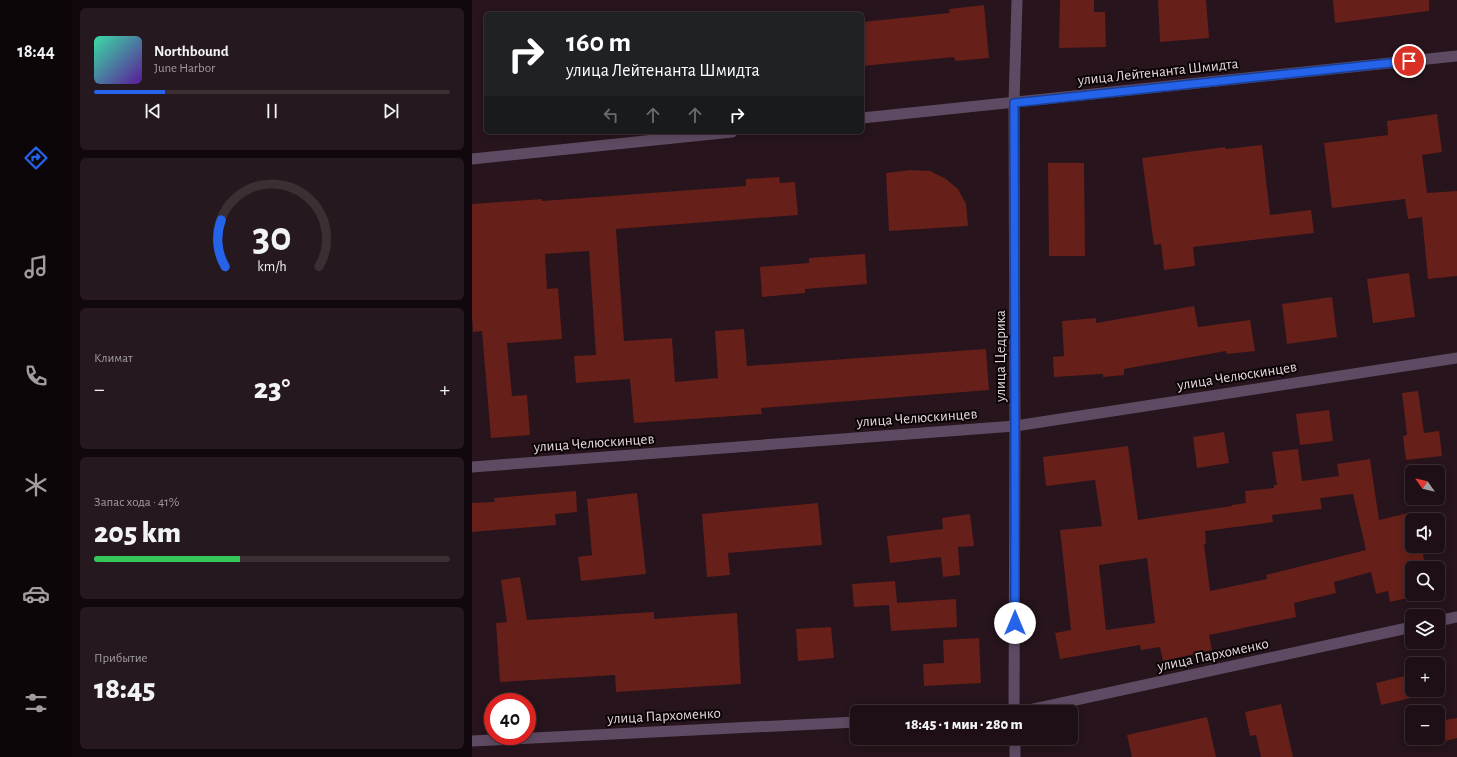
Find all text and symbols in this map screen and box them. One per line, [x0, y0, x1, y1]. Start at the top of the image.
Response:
icon: right [500, 28, 552, 80]
text: 160 m [566, 29, 631, 57]
text: 18:44 [17, 43, 55, 61]
text: Northbound [154, 44, 229, 59]
pin [1392, 44, 1426, 78]
icon: arrive [1398, 50, 1420, 72]
street label: улица Лейтенанта Шмидта [1076, 56, 1239, 88]
text: June Harbor [154, 62, 215, 75]
text: улица Лейтенанта Шмидта [566, 62, 760, 80]
icon: previous [142, 100, 164, 122]
icon: pause [261, 100, 283, 122]
icon: next [380, 100, 402, 122]
icon: left [600, 104, 622, 126]
icon: ahead [642, 104, 664, 126]
icon: ahead [684, 104, 706, 126]
icon: right [726, 104, 748, 126]
icon: directions [22, 144, 50, 172]
text: 30 [252, 216, 292, 257]
icon: music [22, 253, 50, 281]
text: km/h [257, 259, 287, 273]
street label: улица Цедрика [993, 310, 1008, 403]
text: Климат [94, 352, 133, 365]
street label: улица Челюскинцев [1175, 359, 1298, 393]
icon: phone [22, 362, 50, 390]
text: 23° [254, 374, 290, 404]
text: − [94, 378, 105, 400]
text: + [439, 378, 450, 400]
street label: улица Челюскинцев [855, 406, 978, 430]
street label: улица Челюскинцев [532, 431, 655, 455]
north arrow [1405, 465, 1445, 505]
map controls [1405, 465, 1445, 745]
icon: climate [22, 471, 50, 499]
text: Запас хода · 41% [94, 496, 180, 509]
button: sound [1405, 513, 1445, 553]
text: 205 km [94, 518, 181, 548]
button: search [1405, 561, 1445, 601]
icon: car [22, 580, 50, 608]
position arrow [994, 602, 1036, 644]
button: layers [1405, 609, 1445, 649]
street label: улица Пархоменко [1155, 636, 1270, 674]
text: Прибытие [94, 652, 148, 665]
button: + [1405, 657, 1445, 697]
text: 18:45 [94, 674, 156, 704]
icon: filters [22, 689, 50, 717]
speed limit sign: 40 [484, 693, 536, 745]
button: − [1405, 705, 1445, 745]
street label: улица Пархоменко [606, 706, 721, 727]
text: 18:45 · 1 мин · 280 m [905, 717, 1023, 732]

